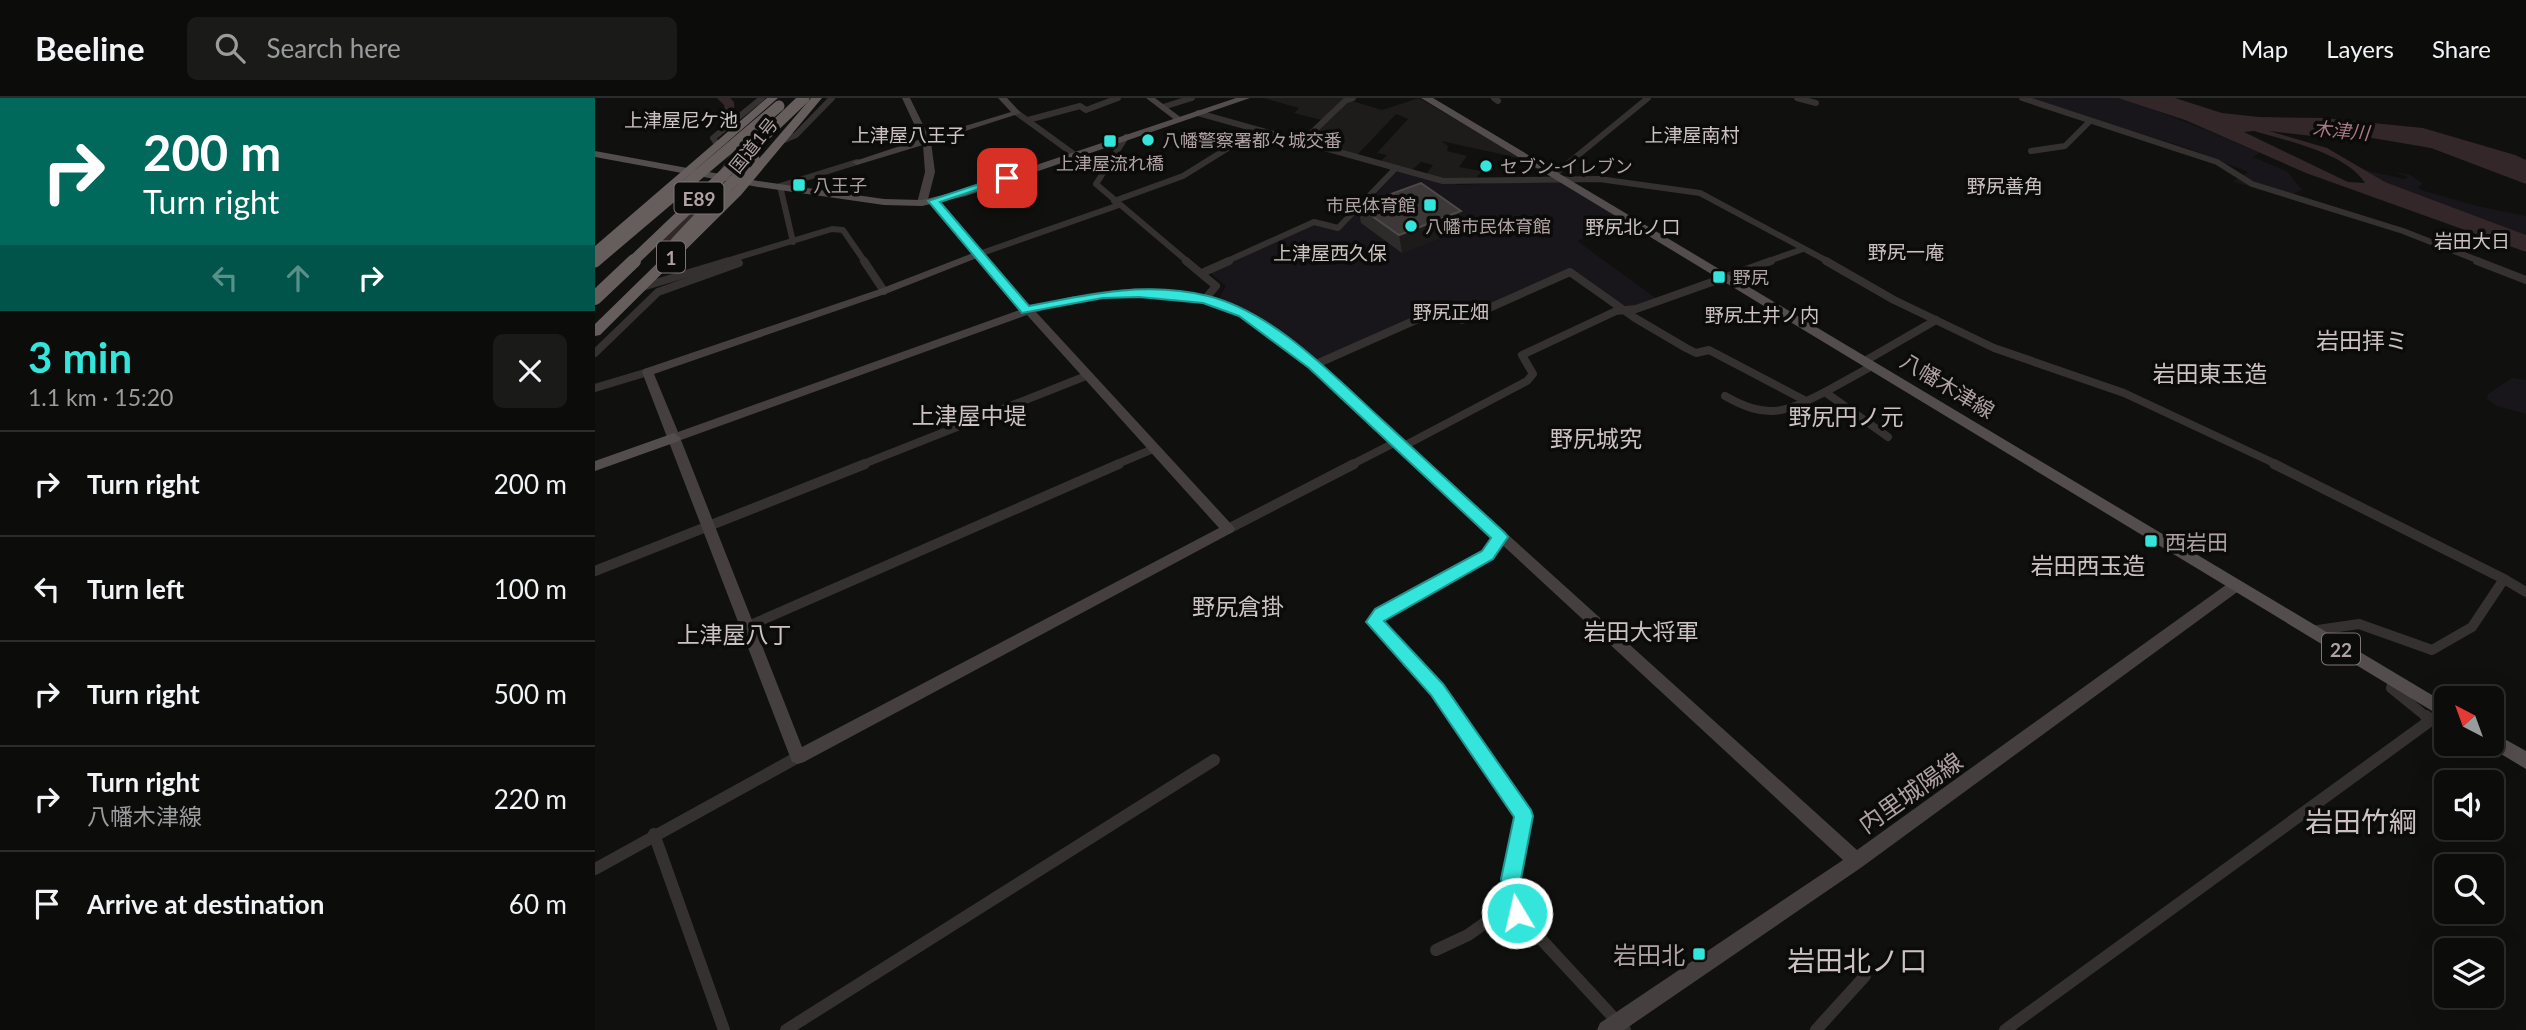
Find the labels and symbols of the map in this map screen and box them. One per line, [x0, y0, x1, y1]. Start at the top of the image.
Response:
district label: 上津屋尼ケ池 [624, 108, 738, 131]
street label: 国道1号 [724, 113, 782, 177]
water label: 木津川 [2312, 116, 2372, 144]
district label: 上津屋八王子 [851, 123, 965, 146]
district label: 上津屋南村 [1644, 123, 1740, 146]
place label: 八幡警察署都々城交番 [1162, 129, 1342, 151]
marker: 八幡警察署都々城交番 [1140, 132, 1156, 148]
marker: 上津屋流れ橋 [1102, 133, 1118, 149]
pin [977, 148, 1037, 208]
place label: 上津屋流れ橋 [1056, 152, 1164, 174]
place label: セブン-イレブン [1500, 155, 1633, 177]
marker: セブン-イレブン [1478, 158, 1494, 174]
place label: 八王子 [813, 174, 867, 196]
district label: 野尻善角 [1967, 174, 2043, 197]
marker: 八王子 [791, 177, 807, 193]
road number: E89 [675, 183, 723, 214]
place label: 市民体育館 [1326, 194, 1416, 216]
marker: 市民体育館 [1422, 197, 1438, 213]
place label: 八幡市民体育館 [1425, 215, 1551, 237]
district label: 野尻北ノ口 [1585, 215, 1681, 238]
marker: 八幡市民体育館 [1403, 218, 1419, 234]
district label: 岩田大日 [2434, 229, 2510, 252]
district label: 野尻一庵 [1868, 240, 1944, 263]
district label: 上津屋西久保 [1273, 241, 1387, 264]
road number: 1 [657, 242, 685, 272]
place label: 野尻 [1733, 266, 1769, 288]
marker: 野尻 [1711, 269, 1727, 285]
district label: 野尻正畑 [1413, 300, 1489, 323]
district label: 野尻土井ノ内 [1705, 303, 1819, 326]
district label: 岩田拝ミ [2316, 326, 2408, 354]
street label: 八幡木津線 [1897, 347, 1999, 423]
district label: 岩田東玉造 [2153, 359, 2268, 387]
district label: 上津屋中堤 [912, 401, 1027, 429]
district label: 野尻円ノ元 [1789, 402, 1904, 430]
district label: 野尻城究 [1550, 424, 1642, 452]
place label: 西岩田 [2165, 529, 2228, 554]
marker: 西岩田 [2143, 533, 2159, 549]
district label: 岩田西玉造 [2031, 551, 2146, 579]
district label: 野尻倉掛 [1192, 592, 1284, 620]
district label: 岩田大将軍 [1584, 617, 1699, 645]
district label: 上津屋八丁 [677, 620, 792, 648]
road number: 22 [2322, 634, 2360, 664]
north arrow [2434, 686, 2504, 756]
street label: 内里城陽線 [1853, 746, 1967, 838]
district label: 岩田竹綱 [2305, 804, 2417, 838]
position arrow [1480, 876, 1554, 950]
place label: 岩田北 [1613, 940, 1685, 969]
district label: 岩田北ノ口 [1787, 943, 1927, 977]
marker: 岩田北 [1691, 946, 1707, 962]

